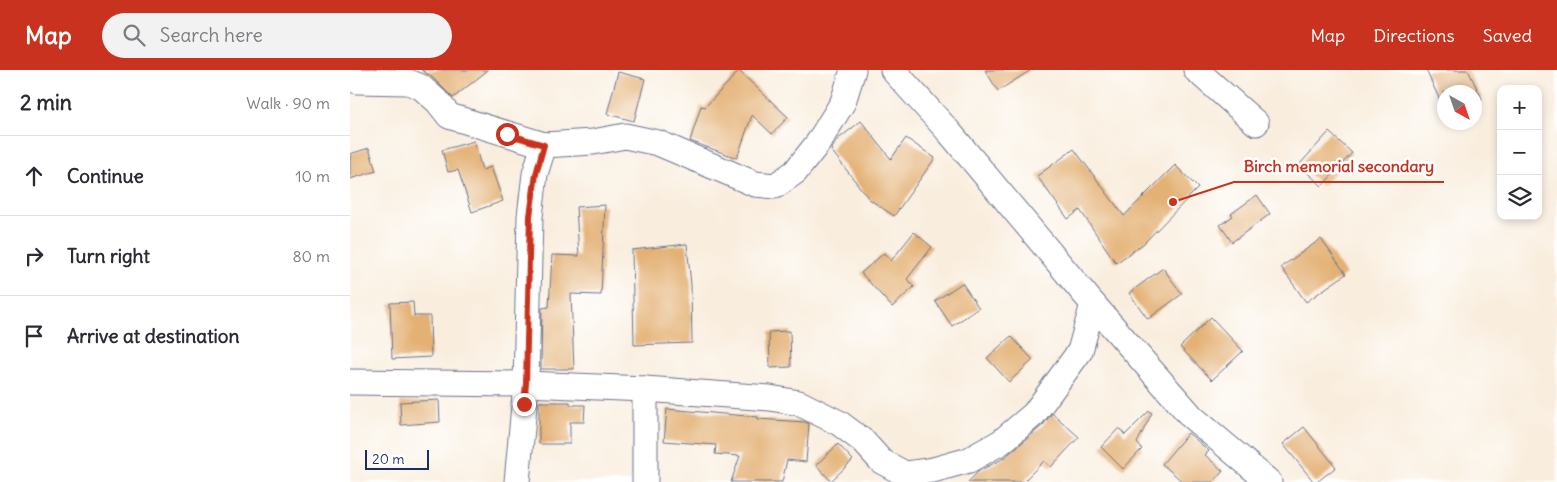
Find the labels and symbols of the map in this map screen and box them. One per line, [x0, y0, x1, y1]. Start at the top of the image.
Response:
north arrow [1437, 85, 1482, 130]
route start [496, 123, 519, 146]
callout: Birch memorial secondary [1234, 151, 1444, 182]
text: Birch memorial secondary [1244, 156, 1434, 177]
route end [513, 393, 536, 416]
scale bar [365, 447, 429, 470]

